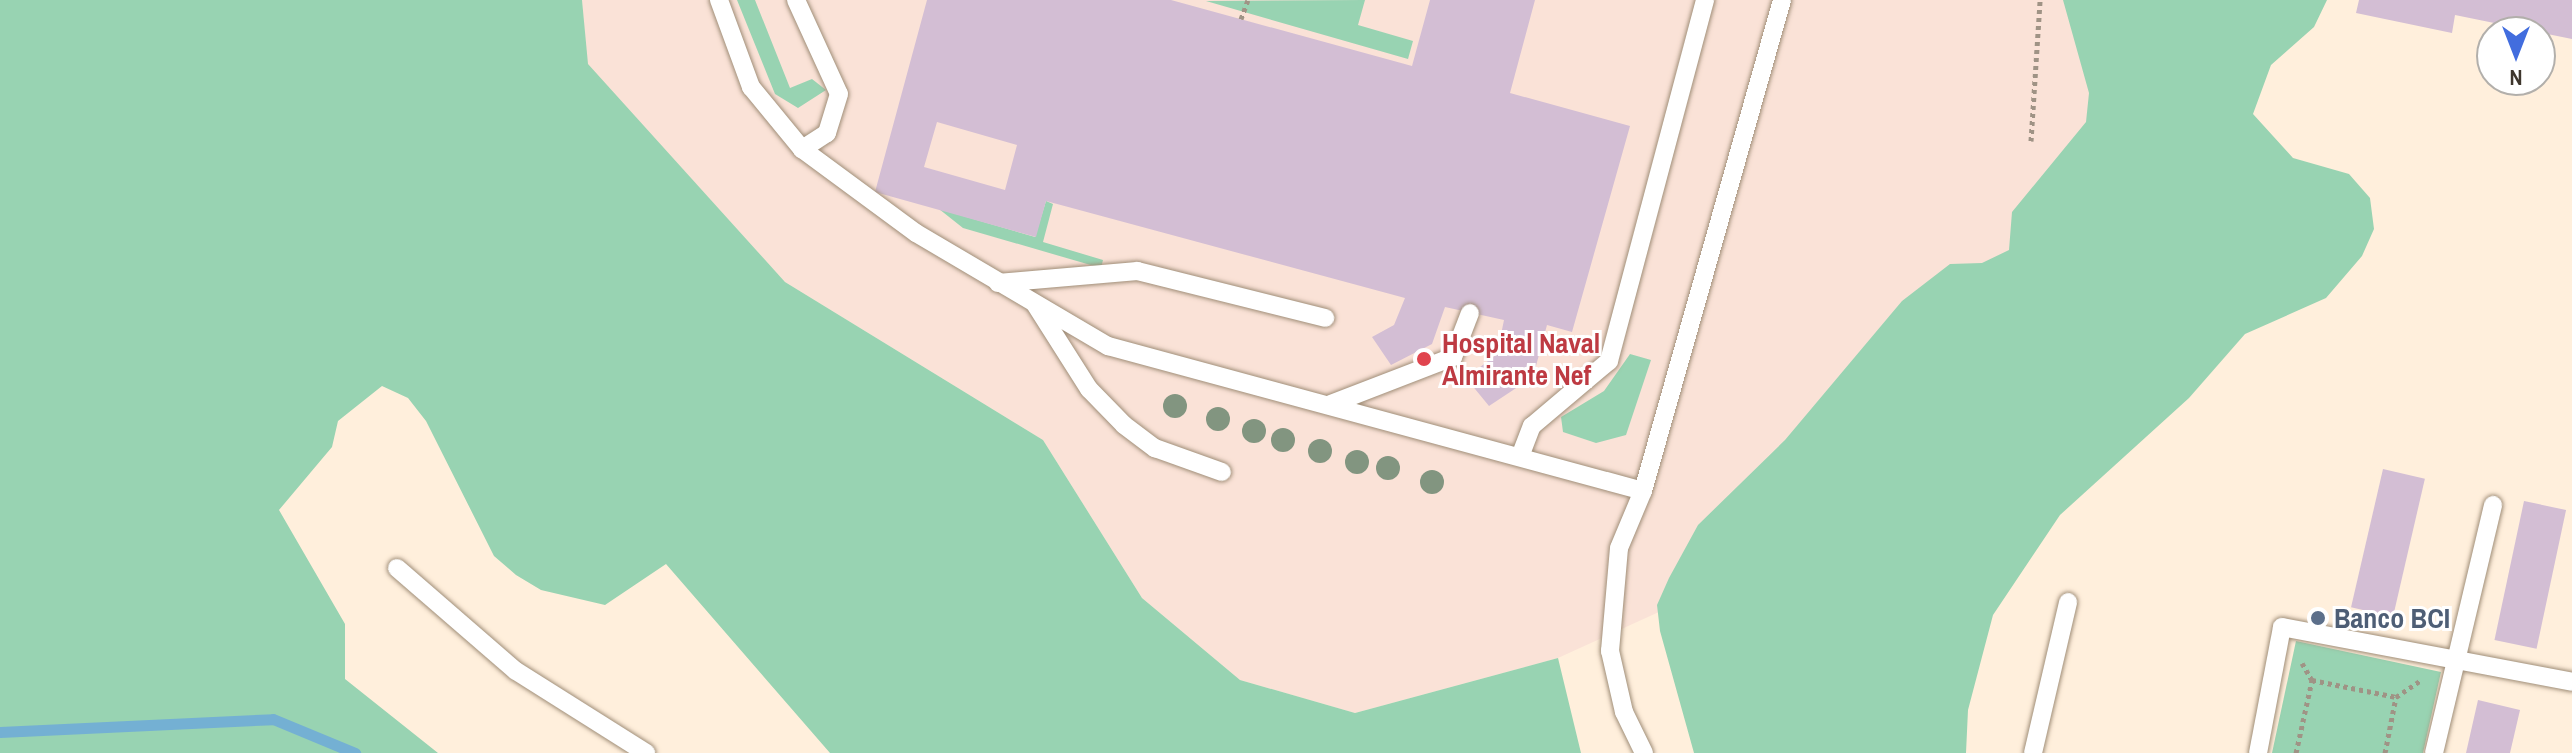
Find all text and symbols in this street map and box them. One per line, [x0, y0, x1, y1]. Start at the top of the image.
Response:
north arrow [2476, 16, 2556, 96]
text: N [2509, 63, 2523, 93]
place label: Hospital Naval Almirante Nef [1442, 326, 1600, 392]
marker: Hospital Naval Almirante Nef [1413, 348, 1435, 370]
place label: Banco BCI [2334, 601, 2450, 635]
marker: Banco BCI [2309, 609, 2327, 627]

